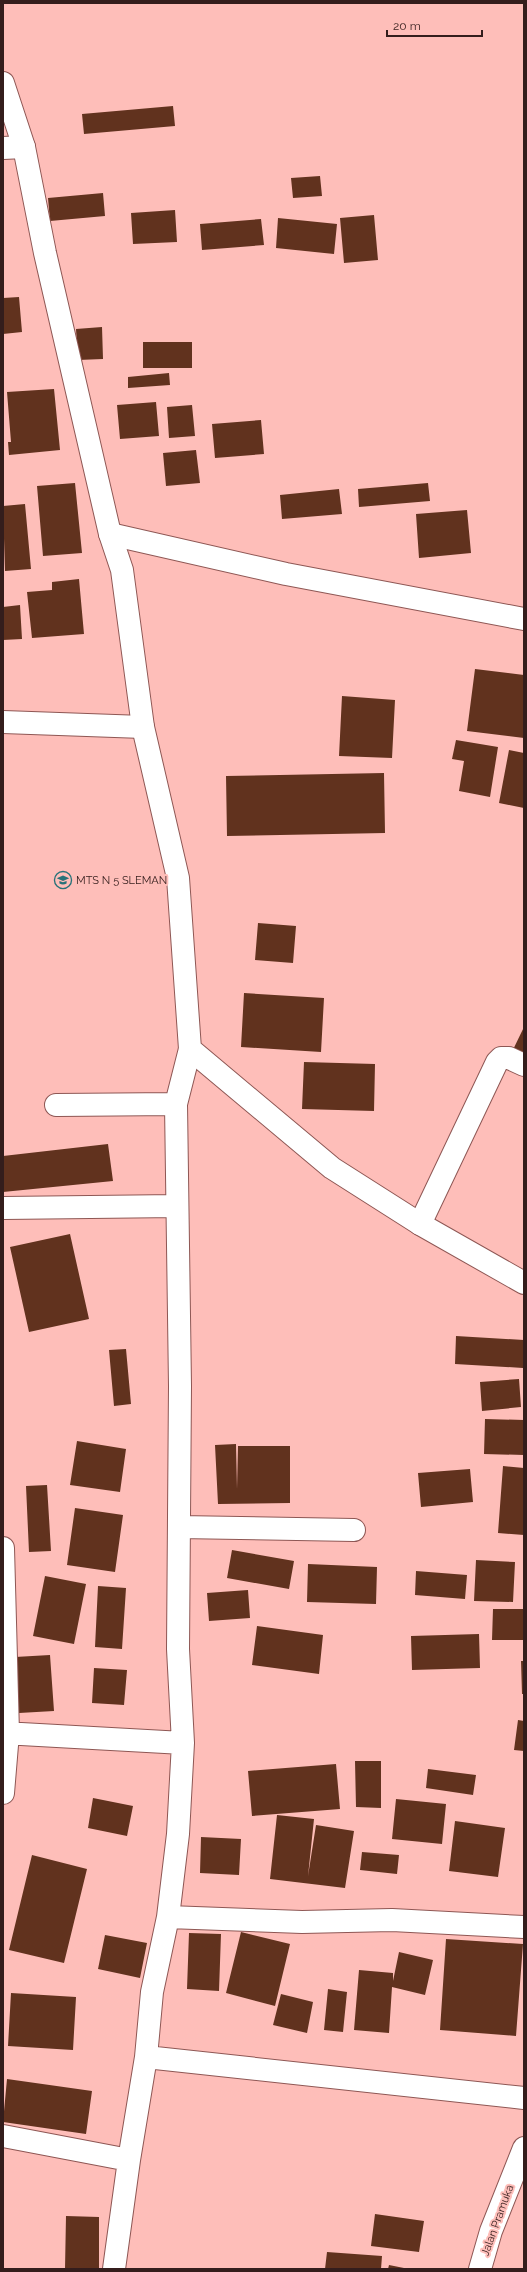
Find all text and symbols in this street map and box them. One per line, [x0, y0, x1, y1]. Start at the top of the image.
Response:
scale bar [387, 12, 482, 38]
text: 20 m [393, 19, 421, 33]
school or university icon: MTS N 5 SLEMAN [53, 870, 73, 890]
place label: MTS N 5 SLEMAN [76, 874, 167, 887]
street label: Jalan Pramuka [479, 2183, 516, 2257]

